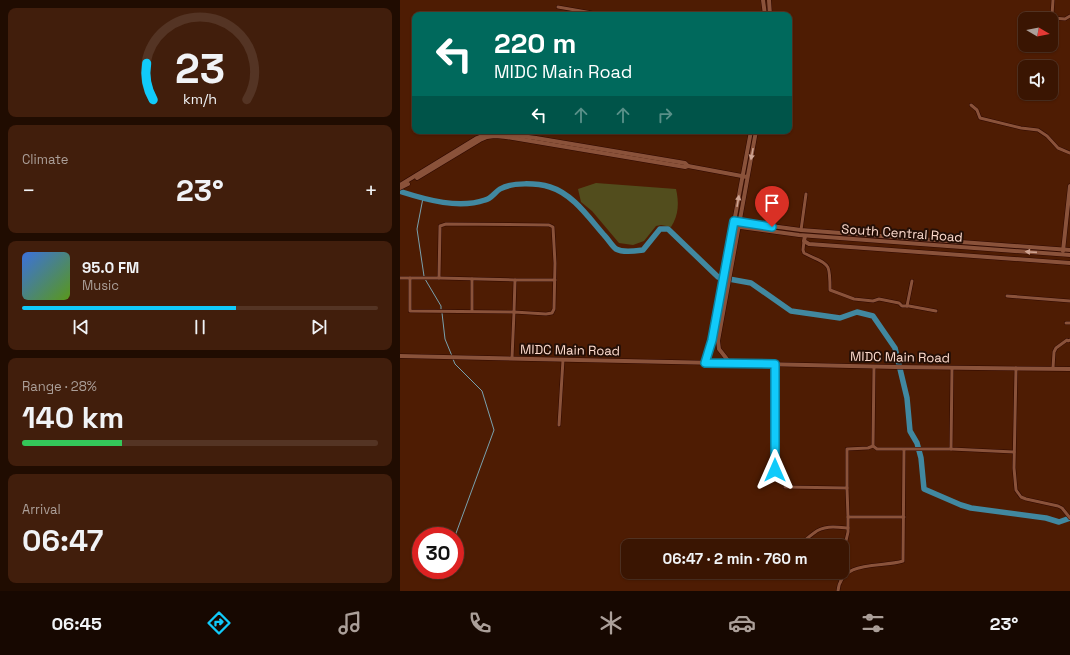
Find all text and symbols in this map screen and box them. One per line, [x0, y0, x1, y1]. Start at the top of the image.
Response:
north arrow [1018, 12, 1058, 52]
map controls [1018, 12, 1058, 100]
text: 220 m [494, 25, 576, 61]
icon: left [428, 28, 480, 80]
text: 23 [175, 42, 225, 95]
text: MIDC Main Road [494, 60, 632, 83]
button: sound [1018, 60, 1058, 100]
text: km/h [183, 90, 217, 108]
icon: left [528, 104, 550, 126]
icon: ahead [570, 104, 592, 126]
icon: ahead [612, 104, 634, 126]
icon: right [654, 104, 676, 126]
one-way arrow [748, 148, 754, 160]
text: Climate [22, 151, 68, 168]
text: 23° [176, 171, 224, 210]
text: − [22, 176, 36, 204]
text: + [364, 176, 378, 204]
pin [755, 186, 789, 227]
icon: arrive [761, 192, 783, 214]
one-way arrow [735, 195, 741, 207]
street label: South Central Road [841, 220, 963, 246]
one-way arrow [1025, 249, 1037, 256]
text: 95.0 FM [82, 258, 139, 277]
text: Music [82, 277, 119, 294]
icon: previous [70, 316, 92, 338]
icon: pause [189, 316, 211, 338]
icon: next [308, 316, 330, 338]
street label: MIDC Main Road [520, 341, 620, 359]
street label: MIDC Main Road [850, 348, 950, 366]
text: Range · 28% [22, 378, 97, 395]
text: 140 km [22, 398, 124, 437]
position arrow [754, 449, 796, 491]
text: Arrival [22, 501, 61, 518]
text: 06:47 [22, 521, 103, 560]
speed limit sign: 30 [412, 527, 464, 579]
text: 06:47 · 2 min · 760 m [662, 549, 808, 568]
icon: directions [205, 609, 233, 637]
icon: music [336, 609, 364, 637]
icon: phone [466, 609, 494, 637]
icon: climate [597, 609, 625, 637]
icon: car [728, 609, 756, 637]
icon: filters [859, 609, 887, 637]
text: 06:45 [51, 612, 102, 635]
text: 23° [990, 612, 1018, 635]

